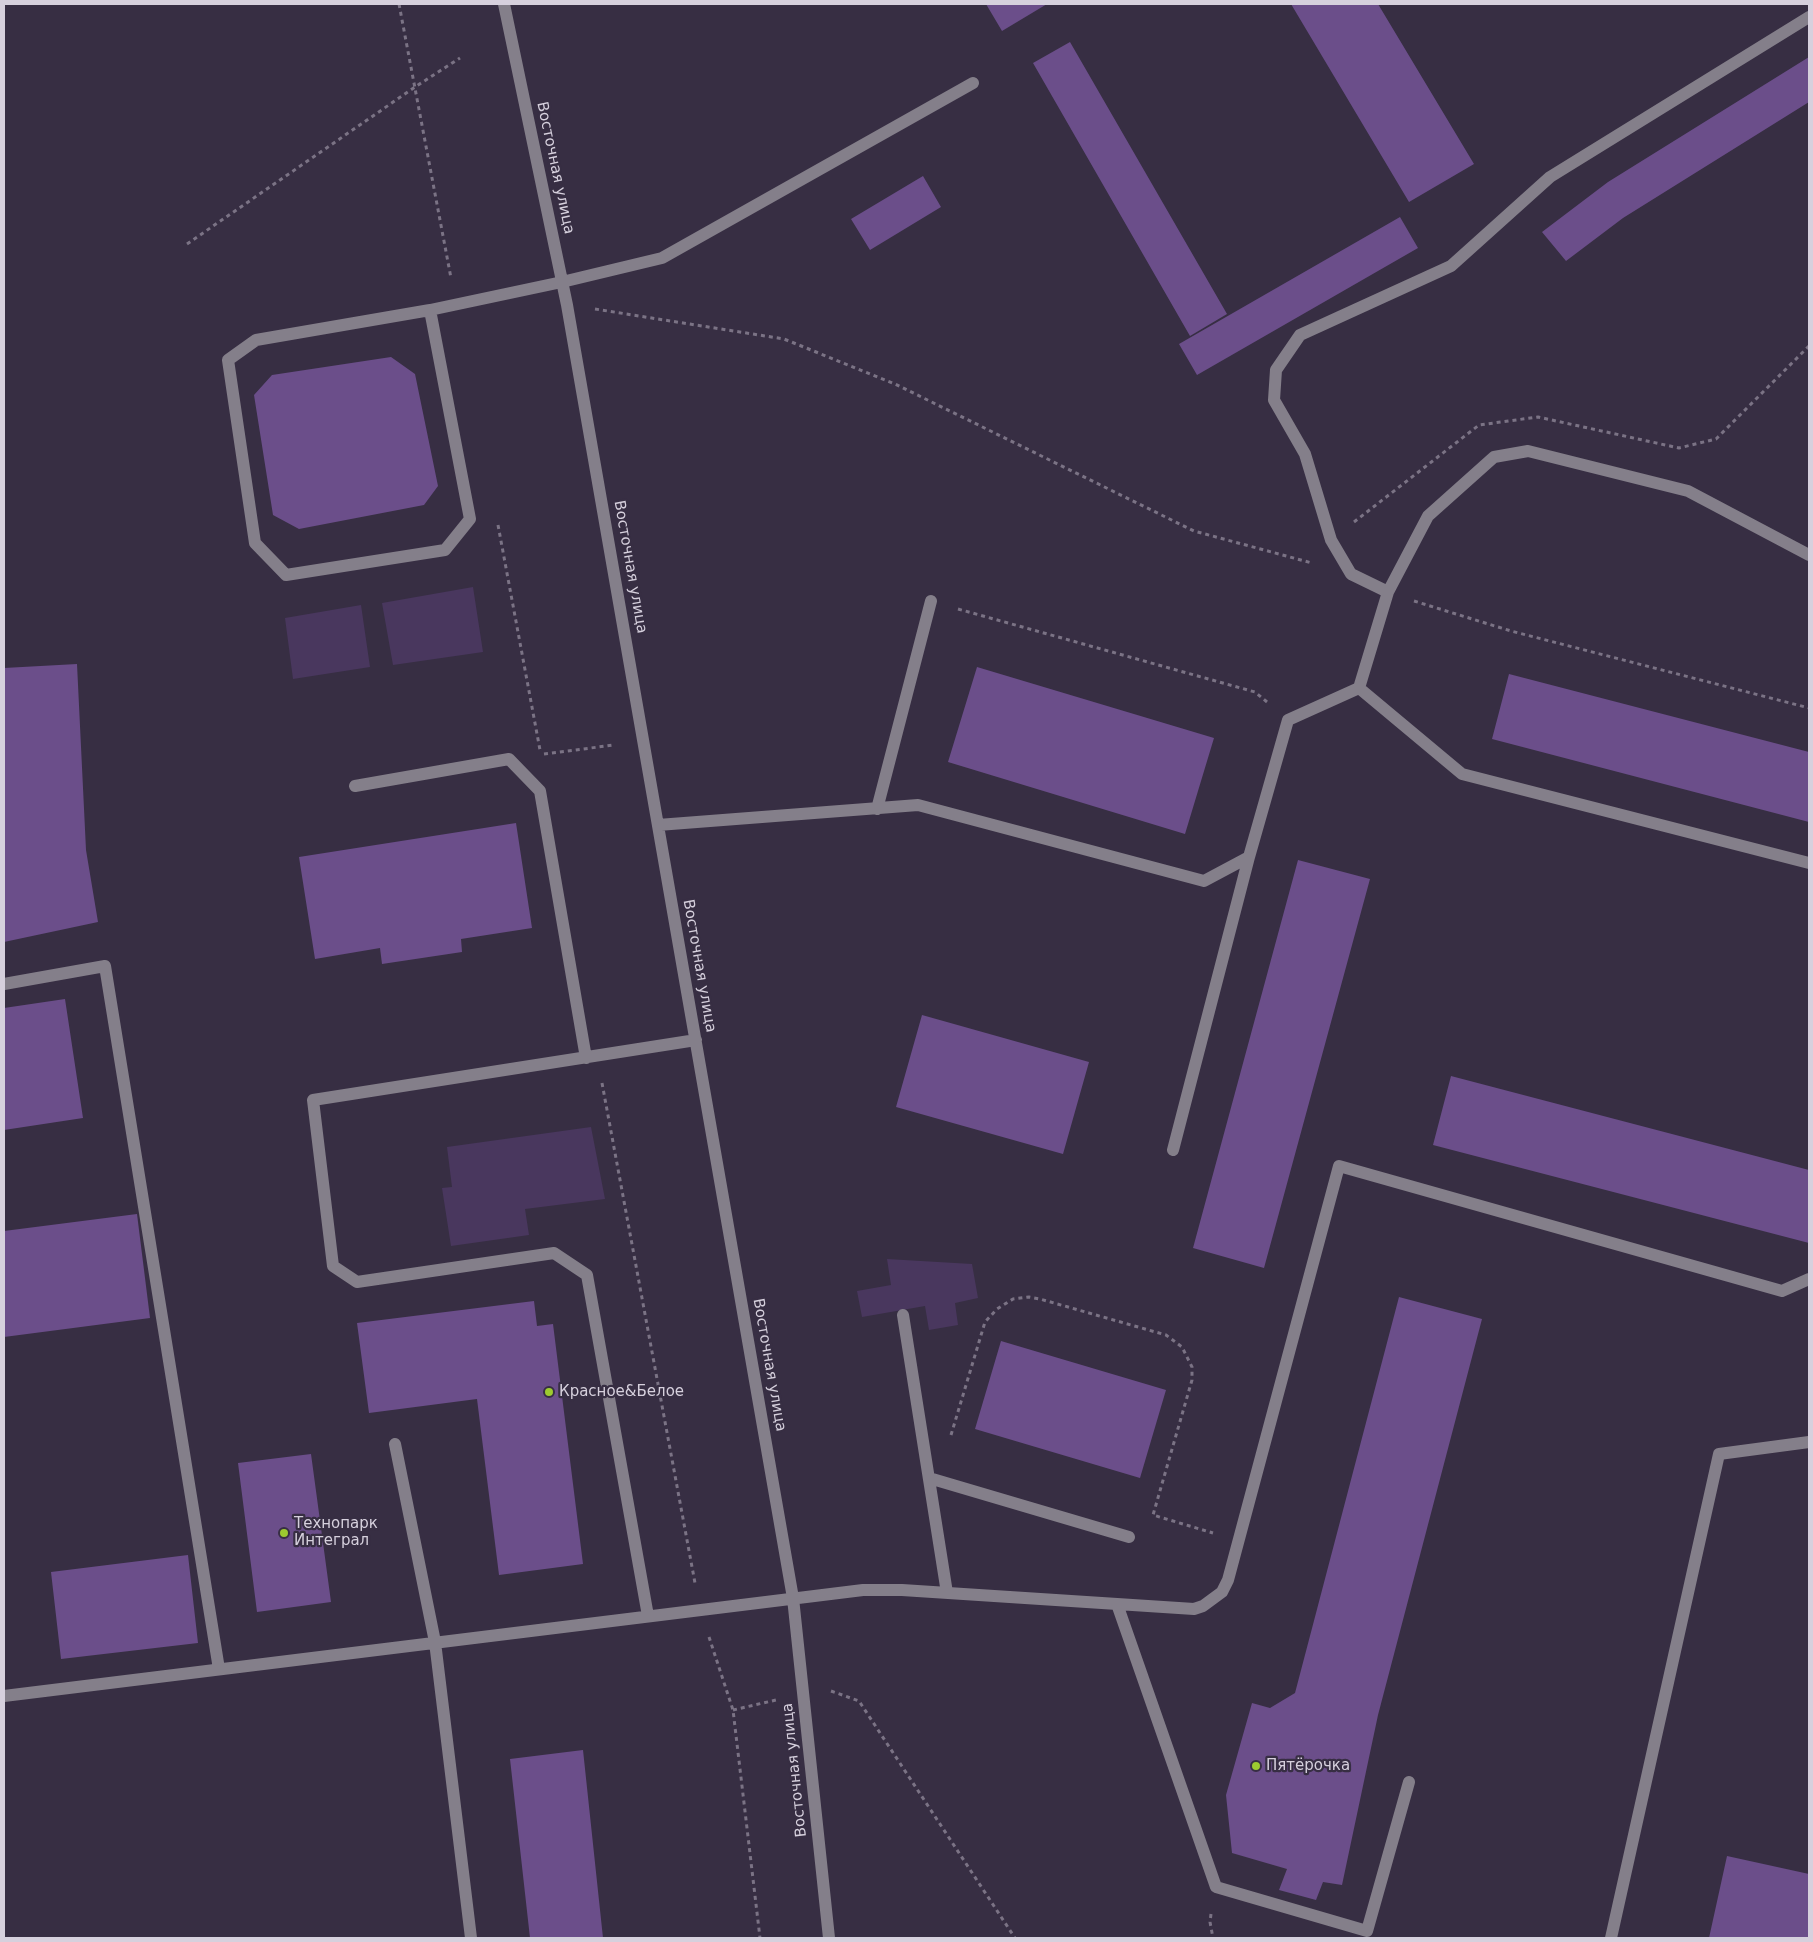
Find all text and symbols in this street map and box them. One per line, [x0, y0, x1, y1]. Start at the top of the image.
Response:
street label: Восточная улица [532, 100, 578, 236]
street label: Восточная улица [609, 499, 651, 635]
street label: Восточная улица [678, 898, 720, 1034]
street label: Восточная улица [748, 1297, 790, 1433]
place label: Красное&Белое [559, 1383, 684, 1401]
marker: Красное&Белое [543, 1386, 555, 1398]
place label: Технопарк Интеграл [294, 1515, 378, 1550]
marker: Технопарк Интеграл [278, 1527, 290, 1539]
street label: Восточная улица [779, 1702, 811, 1838]
place label: Пятёрочка [1266, 1757, 1350, 1775]
marker: Пятёрочка [1250, 1760, 1262, 1772]

